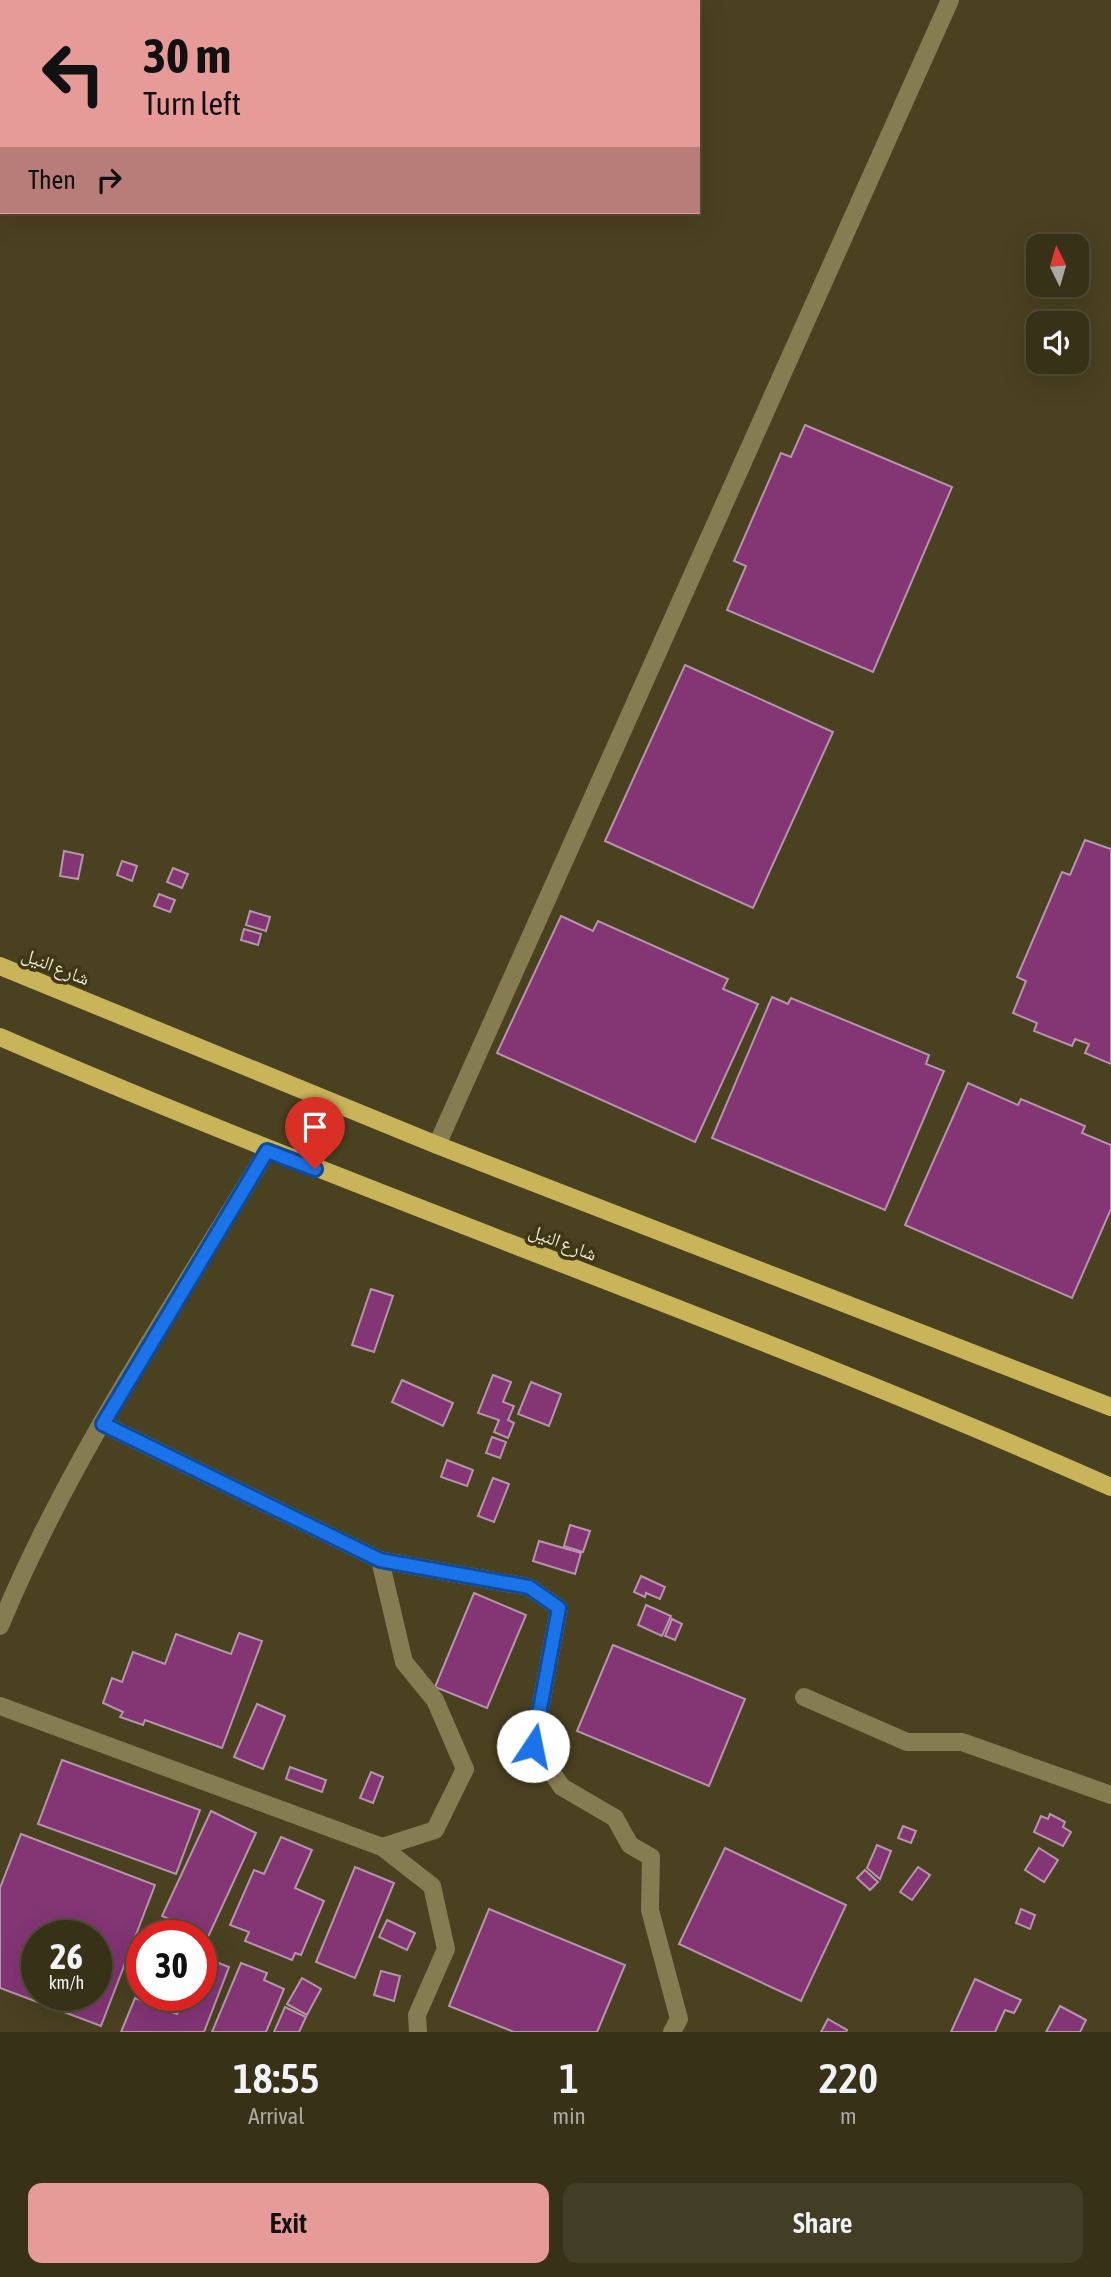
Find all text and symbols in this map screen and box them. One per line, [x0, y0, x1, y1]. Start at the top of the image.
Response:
text: 30 m [143, 27, 231, 83]
icon: left [28, 28, 119, 119]
text: Turn left [143, 85, 241, 122]
icon: right [90, 161, 128, 199]
text: Then [28, 165, 76, 195]
north arrow [1026, 234, 1088, 298]
map controls [1026, 234, 1089, 374]
button: sound [1026, 311, 1089, 374]
street label: شارع النيل [19, 943, 93, 990]
pin [285, 1097, 345, 1169]
icon: arrive [296, 1108, 334, 1146]
street label: شارع النيل [526, 1219, 600, 1266]
position arrow [496, 1709, 570, 1783]
speed limit sign: 30 [126, 1920, 217, 2011]
text: 26 [50, 1936, 83, 1976]
text: km/h [49, 1972, 84, 1993]
text: 18:55 [233, 2054, 320, 2102]
text: 1 [559, 2054, 579, 2102]
text: 220 [819, 2054, 878, 2102]
text: Arrival [248, 2103, 304, 2129]
text: min [553, 2103, 586, 2129]
text: m [840, 2103, 857, 2129]
button: Exit [28, 2183, 549, 2263]
button: Share [563, 2183, 1083, 2263]

